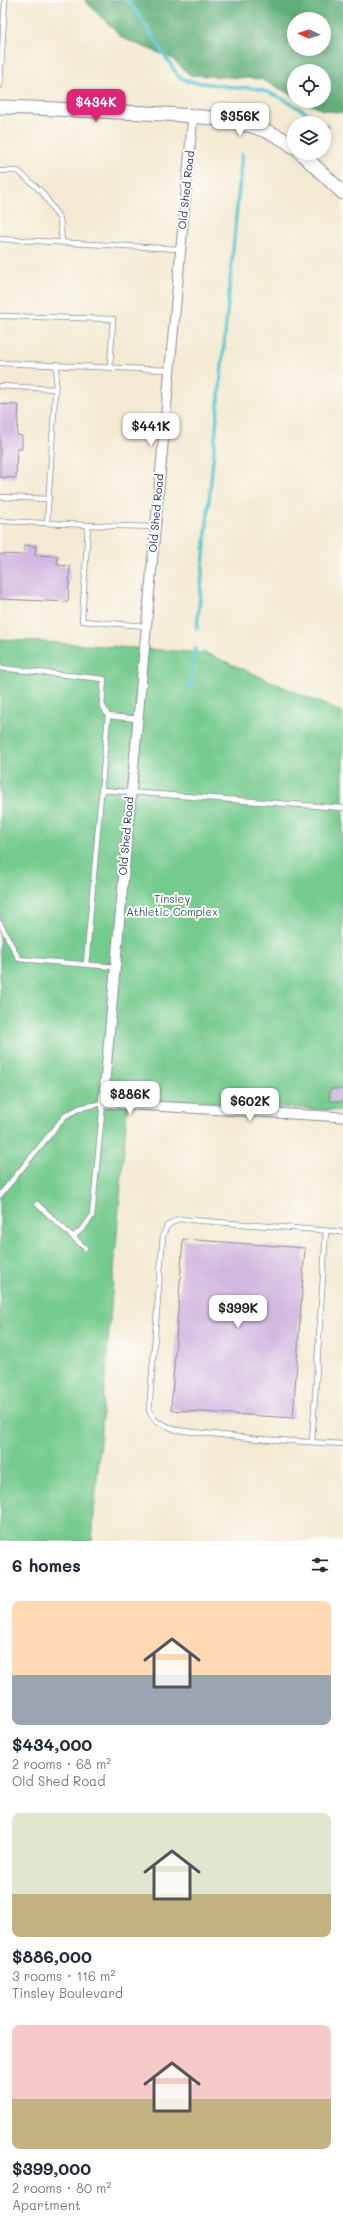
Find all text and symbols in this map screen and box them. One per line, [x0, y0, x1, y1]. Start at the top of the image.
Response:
north arrow [287, 12, 331, 56]
map controls [287, 12, 331, 160]
button: locate [287, 64, 331, 108]
pin: $434K [68, 89, 124, 123]
text: $434K [76, 93, 116, 110]
pin: $356K [212, 103, 268, 137]
text: $356K [220, 107, 260, 124]
button: layers [287, 116, 331, 160]
street label: Old Shed Road [174, 150, 197, 230]
pin: $441K [123, 413, 179, 447]
text: $441K [132, 417, 170, 434]
street label: Old Shed Road [145, 473, 166, 553]
street label: Old Shed Road [115, 796, 136, 876]
park label: Tinsley Athletic Complex [126, 891, 218, 919]
pin: $886K [102, 1081, 158, 1115]
text: $886K [110, 1085, 150, 1102]
pin: $602K [222, 1088, 278, 1122]
text: $602K [230, 1092, 270, 1109]
pin: $399K [210, 1295, 266, 1329]
text: $399K [218, 1299, 258, 1316]
text: 6 homes [12, 1554, 81, 1576]
icon: filters [309, 1554, 331, 1576]
icon: home [136, 1627, 208, 1699]
text: $434,000 [12, 1733, 92, 1755]
text: 2 rooms · 68 m² [12, 1755, 111, 1772]
text: Old Shed Road [12, 1772, 105, 1789]
icon: home [136, 1839, 208, 1911]
text: $886,000 [12, 1945, 92, 1967]
text: 3 rooms · 116 m² [12, 1967, 115, 1984]
text: Tinsley Boulevard [12, 1984, 123, 2001]
icon: home [136, 2051, 208, 2123]
text: $399,000 [12, 2157, 91, 2179]
text: 2 rooms · 80 m² [12, 2179, 111, 2196]
text: Apartment [12, 2196, 81, 2213]

